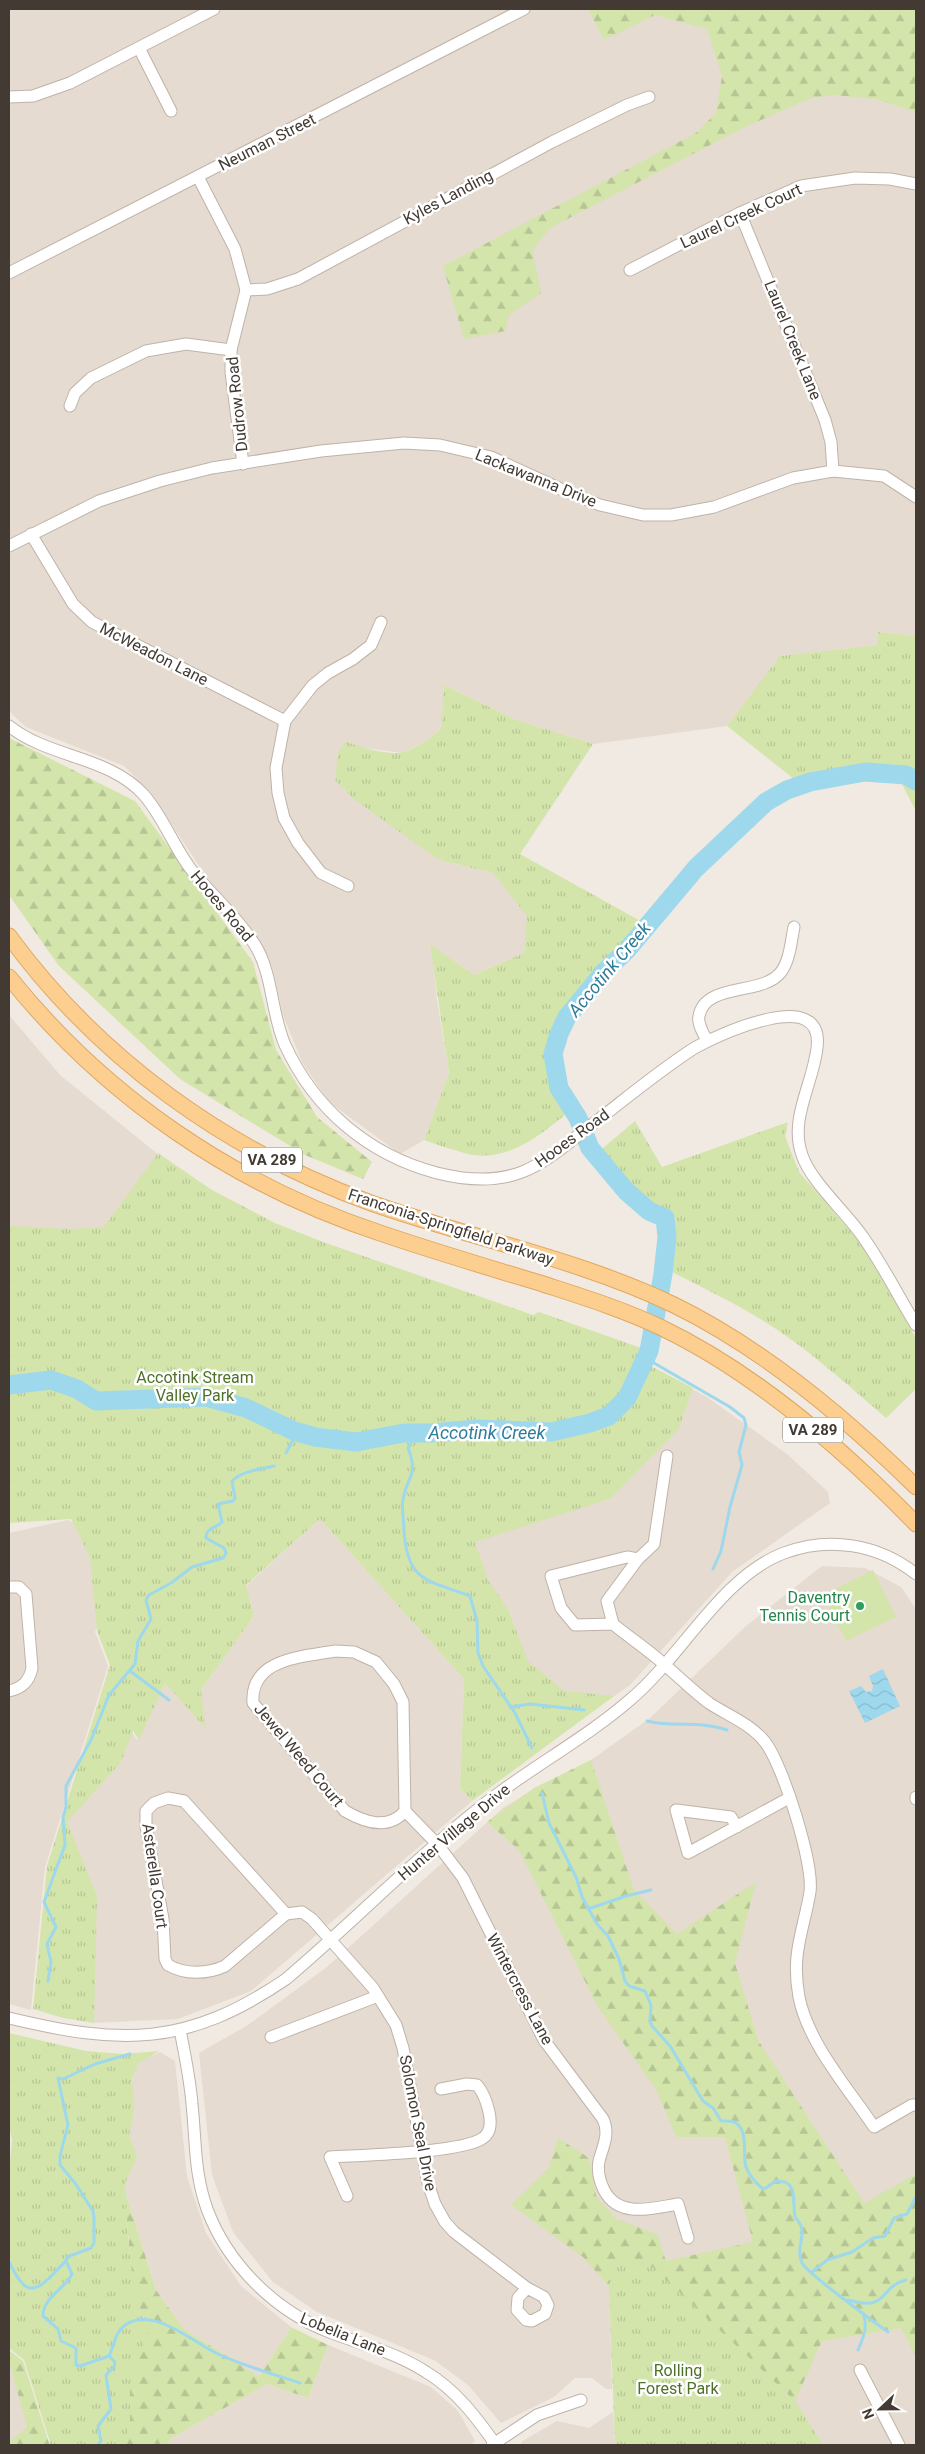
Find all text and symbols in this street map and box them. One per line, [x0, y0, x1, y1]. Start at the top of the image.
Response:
street label: Neuman Street [215, 109, 319, 175]
street label: Kyles Landing [400, 165, 496, 229]
street label: Laurel Creek Court [677, 180, 805, 252]
street label: Laurel Creek Lane [760, 277, 826, 403]
street label: Dudrow Road [223, 356, 251, 452]
street label: Lackawanna Drive [472, 445, 600, 511]
street label: McWeadon Lane [97, 619, 211, 689]
street label: Hooes Road [187, 867, 257, 945]
water label: Accotink Creek [563, 917, 655, 1021]
street label: Hooes Road [531, 1105, 613, 1171]
road number: VA 289 [242, 1148, 302, 1172]
street label: Franconia-Springfield Parkway [346, 1185, 557, 1269]
park label: Accotink Stream Valley Park [136, 1368, 254, 1405]
road number: VA 289 [783, 1418, 843, 1442]
water label: Accotink Creek [428, 1422, 547, 1443]
place label: Daventry Tennis Court [760, 1588, 850, 1625]
marker: Daventry Tennis Court [854, 1600, 866, 1612]
street label: Jewel Weed Court [250, 1699, 348, 1811]
street label: Hunter Village Drive [394, 1780, 514, 1884]
street label: Asterella Court [138, 1822, 172, 1930]
street label: Wintercress Lane [483, 1930, 557, 2048]
street label: Solomon Seal Drive [395, 2053, 441, 2193]
street label: Lobelia Lane [298, 2308, 388, 2360]
park label: Rolling Forest Park [637, 2361, 720, 2398]
north arrow [855, 2384, 905, 2434]
text: N [859, 2406, 877, 2421]

